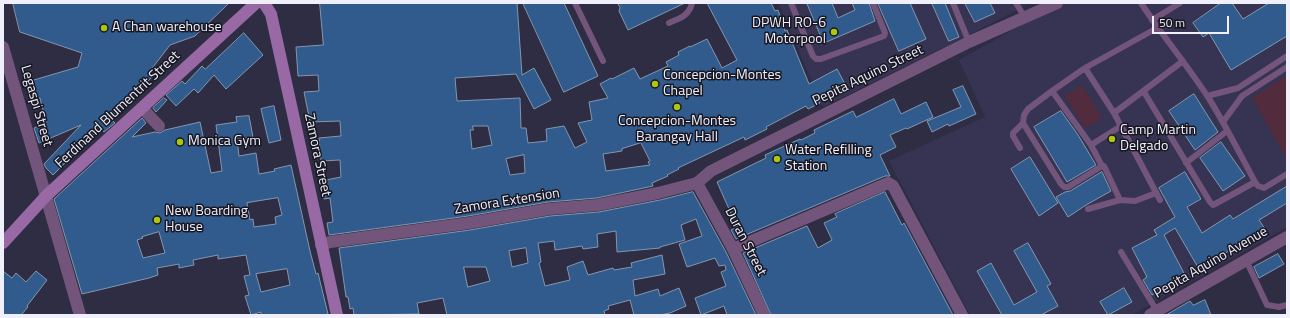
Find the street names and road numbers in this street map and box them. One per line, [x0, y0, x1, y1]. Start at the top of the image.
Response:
street label: Pepita Aquino Street [810, 42, 926, 110]
street label: Ferdinand Blumentrit Street [52, 48, 184, 172]
street label: Legaspi Street [16, 63, 56, 149]
street label: Zamora Street [300, 112, 334, 198]
street label: Zamora Extension [453, 185, 561, 219]
street label: Duran Street [720, 205, 770, 279]
street label: Pepita Aquino Avenue [1151, 224, 1271, 302]

